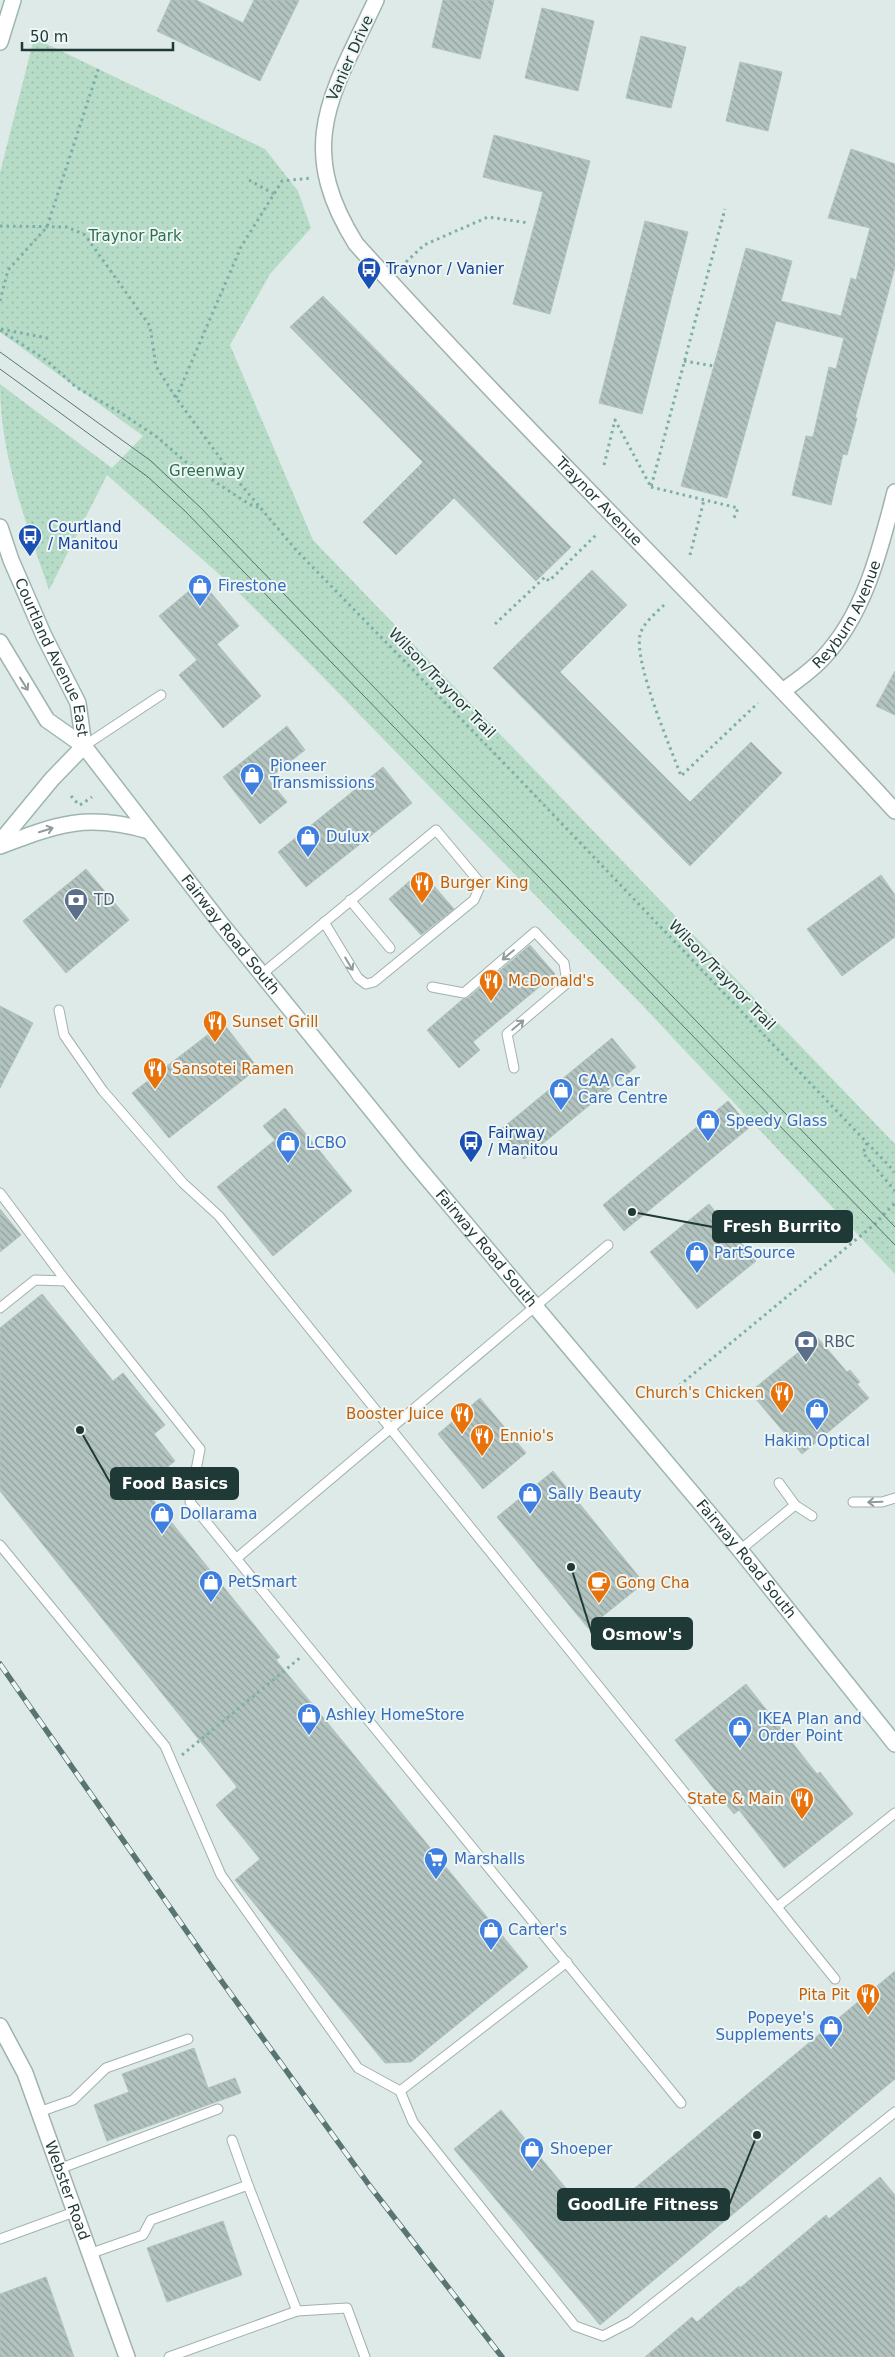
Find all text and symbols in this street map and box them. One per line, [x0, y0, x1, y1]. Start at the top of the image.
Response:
street label: Vanier Drive [323, 12, 377, 104]
scale bar [22, 20, 174, 52]
text: 50 m [30, 28, 68, 46]
park label: Traynor Park [87, 227, 182, 245]
bus stop icon: Traynor / Vanier [356, 256, 382, 290]
place label: Traynor / Vanier [385, 260, 505, 278]
street label: Traynor Avenue [551, 452, 646, 549]
park label: Greenway [169, 462, 245, 480]
place label: Courtland / Manitou [48, 518, 122, 553]
bus stop icon: Courtland / Manitou [17, 523, 43, 557]
street label: Reyburn Avenue [809, 558, 884, 672]
shop icon: Firestone [187, 573, 213, 607]
street label: Courtland Avenue East [11, 575, 92, 738]
place label: Firestone [218, 577, 286, 595]
street label: Wilson/Traynor Trail [385, 624, 499, 742]
one-way arrow [19, 677, 30, 691]
place label: Pioneer Transmissions [269, 757, 375, 792]
shop icon: Pioneer Transmissions [239, 762, 265, 796]
one-way arrow [37, 824, 53, 834]
shop icon: Dulux [295, 824, 321, 858]
place label: Dulux [326, 828, 370, 846]
restaurant icon: Burger King [409, 870, 435, 904]
street label: Fairway Road South [177, 871, 284, 998]
place label: Burger King [440, 874, 528, 892]
bank icon: TD [63, 887, 89, 921]
place label: TD [93, 891, 115, 909]
street label: Wilson/Traynor Trail [665, 916, 779, 1034]
one-way arrow [502, 950, 515, 961]
one-way arrow [344, 956, 354, 970]
restaurant icon: McDonald's [478, 968, 504, 1002]
place label: McDonald's [508, 972, 594, 990]
restaurant icon: Sunset Grill [202, 1009, 228, 1043]
place label: Sunset Grill [232, 1013, 319, 1031]
one-way arrow [511, 1020, 524, 1031]
restaurant icon: Sansotei Ramen [142, 1056, 168, 1090]
place label: Sansotei Ramen [172, 1060, 294, 1078]
place label: CAA Car Care Centre [578, 1072, 668, 1107]
shop icon: CAA Car Care Centre [548, 1077, 574, 1111]
shop icon: Speedy Glass [695, 1108, 721, 1142]
place label: Speedy Glass [726, 1112, 827, 1130]
place label: Fairway / Manitou [488, 1124, 558, 1159]
bus stop icon: Fairway / Manitou [458, 1129, 484, 1163]
shop icon: LCBO [275, 1130, 301, 1164]
place label: LCBO [306, 1134, 347, 1152]
street label: Fairway Road South [432, 1186, 541, 1311]
callout: Fresh Burrito [713, 1211, 852, 1242]
text: Fresh Burrito [723, 1217, 841, 1236]
shop icon: PartSource [684, 1240, 710, 1274]
place label: PartSource [714, 1244, 795, 1262]
bank icon: RBC [793, 1329, 819, 1363]
place label: RBC [824, 1333, 855, 1351]
restaurant icon: Church's Chicken [769, 1380, 795, 1414]
place label: Church's Chicken [635, 1384, 764, 1402]
shop icon: Hakim Optical [804, 1397, 830, 1431]
restaurant icon: Booster Juice [449, 1401, 475, 1435]
place label: Booster Juice [346, 1405, 444, 1423]
restaurant icon: Ennio's [469, 1423, 495, 1457]
place label: Ennio's [500, 1427, 554, 1445]
place label: Hakim Optical [764, 1432, 870, 1450]
callout: Food Basics [111, 1468, 238, 1499]
text: Food Basics [122, 1474, 228, 1493]
shop icon: Sally Beauty [517, 1481, 543, 1515]
place label: Sally Beauty [548, 1485, 642, 1503]
street label: Fairway Road South [692, 1496, 800, 1622]
one-way arrow [867, 1497, 883, 1506]
shop icon: Dollarama [149, 1501, 175, 1535]
place label: Dollarama [180, 1505, 257, 1523]
shop icon: PetSmart [198, 1569, 224, 1603]
cafe icon: Gong Cha [586, 1570, 612, 1604]
place label: PetSmart [228, 1573, 297, 1591]
place label: Gong Cha [616, 1574, 690, 1592]
callout: Osmow's [592, 1618, 692, 1649]
text: Osmow's [602, 1625, 682, 1644]
shop icon: Ashley HomeStore [296, 1702, 322, 1736]
place label: Ashley HomeStore [326, 1706, 465, 1724]
place label: IKEA Plan and Order Point [758, 1710, 862, 1745]
shop icon: IKEA Plan and Order Point [727, 1715, 753, 1749]
restaurant icon: State & Main [789, 1786, 815, 1820]
place label: State & Main [687, 1790, 784, 1808]
supermarket icon: Marshalls [423, 1846, 449, 1880]
place label: Marshalls [454, 1850, 525, 1868]
shop icon: Carter's [478, 1917, 504, 1951]
place label: Carter's [508, 1921, 567, 1939]
restaurant icon: Pita Pit [855, 1982, 881, 2016]
place label: Pita Pit [799, 1986, 850, 2004]
place label: Popeye's Supplements [715, 2009, 814, 2044]
shop icon: Popeye's Supplements [818, 2014, 844, 2048]
shop icon: Shoeper [519, 2136, 545, 2170]
street label: Webster Road [41, 2138, 93, 2243]
place label: Shoeper [550, 2140, 613, 2158]
callout: GoodLife Fitness [558, 2189, 729, 2220]
text: GoodLife Fitness [568, 2195, 718, 2214]

